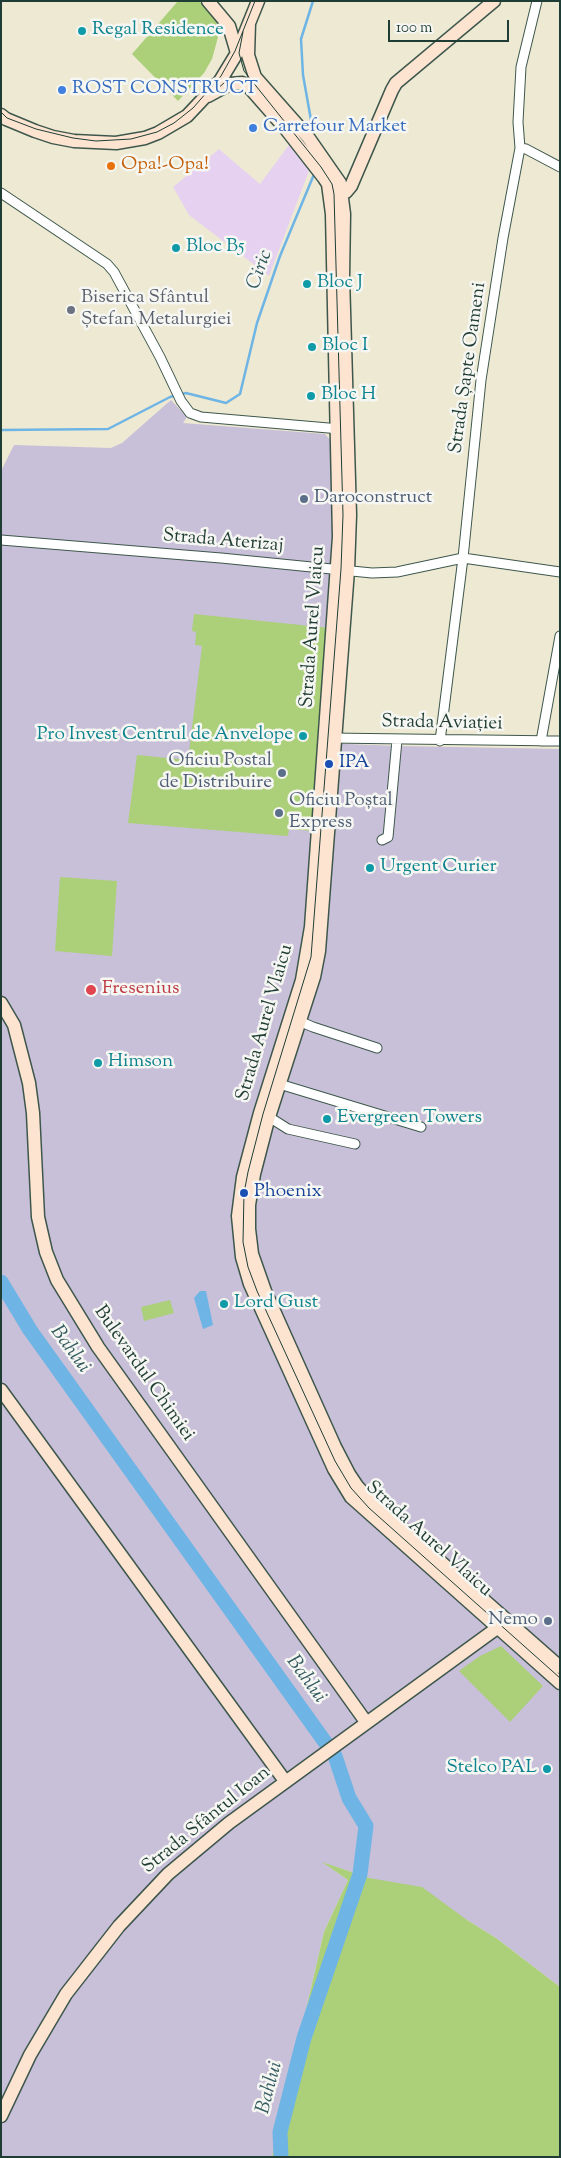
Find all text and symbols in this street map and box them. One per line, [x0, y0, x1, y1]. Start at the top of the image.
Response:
scale bar [391, 10, 512, 42]
text: 100 m [396, 18, 432, 39]
place label: Regal Residence [92, 20, 224, 42]
marker: Regal Residence [76, 25, 88, 37]
place label: ROST CONSTRUCT [72, 79, 258, 101]
marker: ROST CONSTRUCT [56, 84, 68, 96]
place label: Carrefour Market [263, 117, 407, 139]
marker: Carrefour Market [247, 122, 259, 134]
place label: Opa!-Opa! [121, 155, 209, 177]
marker: Opa!-Opa! [105, 160, 117, 172]
place label: Bloc B5 [186, 237, 244, 259]
marker: Bloc B5 [170, 242, 182, 254]
water label: Ciric [243, 247, 279, 293]
place label: Bloc J [317, 273, 363, 295]
marker: Bloc J [301, 278, 313, 290]
street label: Strada Șapte Oameni [446, 281, 492, 455]
place label: Biserica Sfântul Ștefan Metalurgiei [81, 288, 231, 332]
marker: Biserica Sfântul Ștefan Metalurgiei [65, 304, 77, 316]
place label: Bloc I [322, 336, 368, 358]
marker: Bloc I [306, 341, 318, 353]
place label: Bloc H [321, 385, 376, 407]
marker: Bloc H [305, 390, 317, 402]
place label: Daroconstruct [314, 488, 432, 510]
marker: Daroconstruct [298, 493, 310, 505]
street label: Strada Aterizaj [162, 525, 284, 559]
street label: Strada Aurel Vlaicu [297, 545, 331, 709]
street label: Strada Aviației [381, 712, 503, 736]
place label: Pro Invest Centrul de Anvelope [37, 725, 293, 747]
marker: Pro Invest Centrul de Anvelope [297, 730, 309, 742]
place label: Oficiu Postal de Distribuire [159, 751, 272, 795]
place label: IPA [339, 753, 370, 775]
marker: IPA [323, 758, 335, 770]
marker: Oficiu Postal de Distribuire [276, 767, 288, 779]
place label: Oficiu Poștal Express [289, 791, 393, 835]
marker: Oficiu Poștal Express [273, 807, 285, 819]
place label: Urgent Curier [380, 857, 497, 879]
marker: Urgent Curier [364, 862, 376, 874]
street label: Strada Aurel Vlaicu [233, 942, 299, 1104]
place label: Fresenius [102, 979, 179, 1001]
marker: Fresenius [84, 983, 98, 997]
place label: Himson [108, 1052, 173, 1074]
marker: Himson [92, 1057, 104, 1069]
place label: Evergreen Towers [337, 1108, 482, 1130]
marker: Evergreen Towers [321, 1113, 333, 1125]
place label: Phoenix [254, 1182, 322, 1204]
marker: Phoenix [238, 1187, 250, 1199]
place label: Lord Gust [234, 1293, 318, 1315]
marker: Lord Gust [218, 1298, 230, 1310]
street label: Bulevardul Chimiei [88, 1302, 198, 1446]
water label: Bahlui [44, 1322, 94, 1378]
street label: Strada Aurel Vlaicu [360, 1477, 496, 1603]
place label: Nemo [488, 1610, 538, 1632]
marker: Nemo [542, 1615, 554, 1627]
water label: Bahlui [280, 1652, 330, 1708]
place label: Stelco PAL [446, 1758, 537, 1780]
street label: Strada Sfântul Ioan [138, 1762, 276, 1880]
marker: Stelco PAL [541, 1763, 553, 1775]
water label: Bahlui [253, 2059, 289, 2117]

